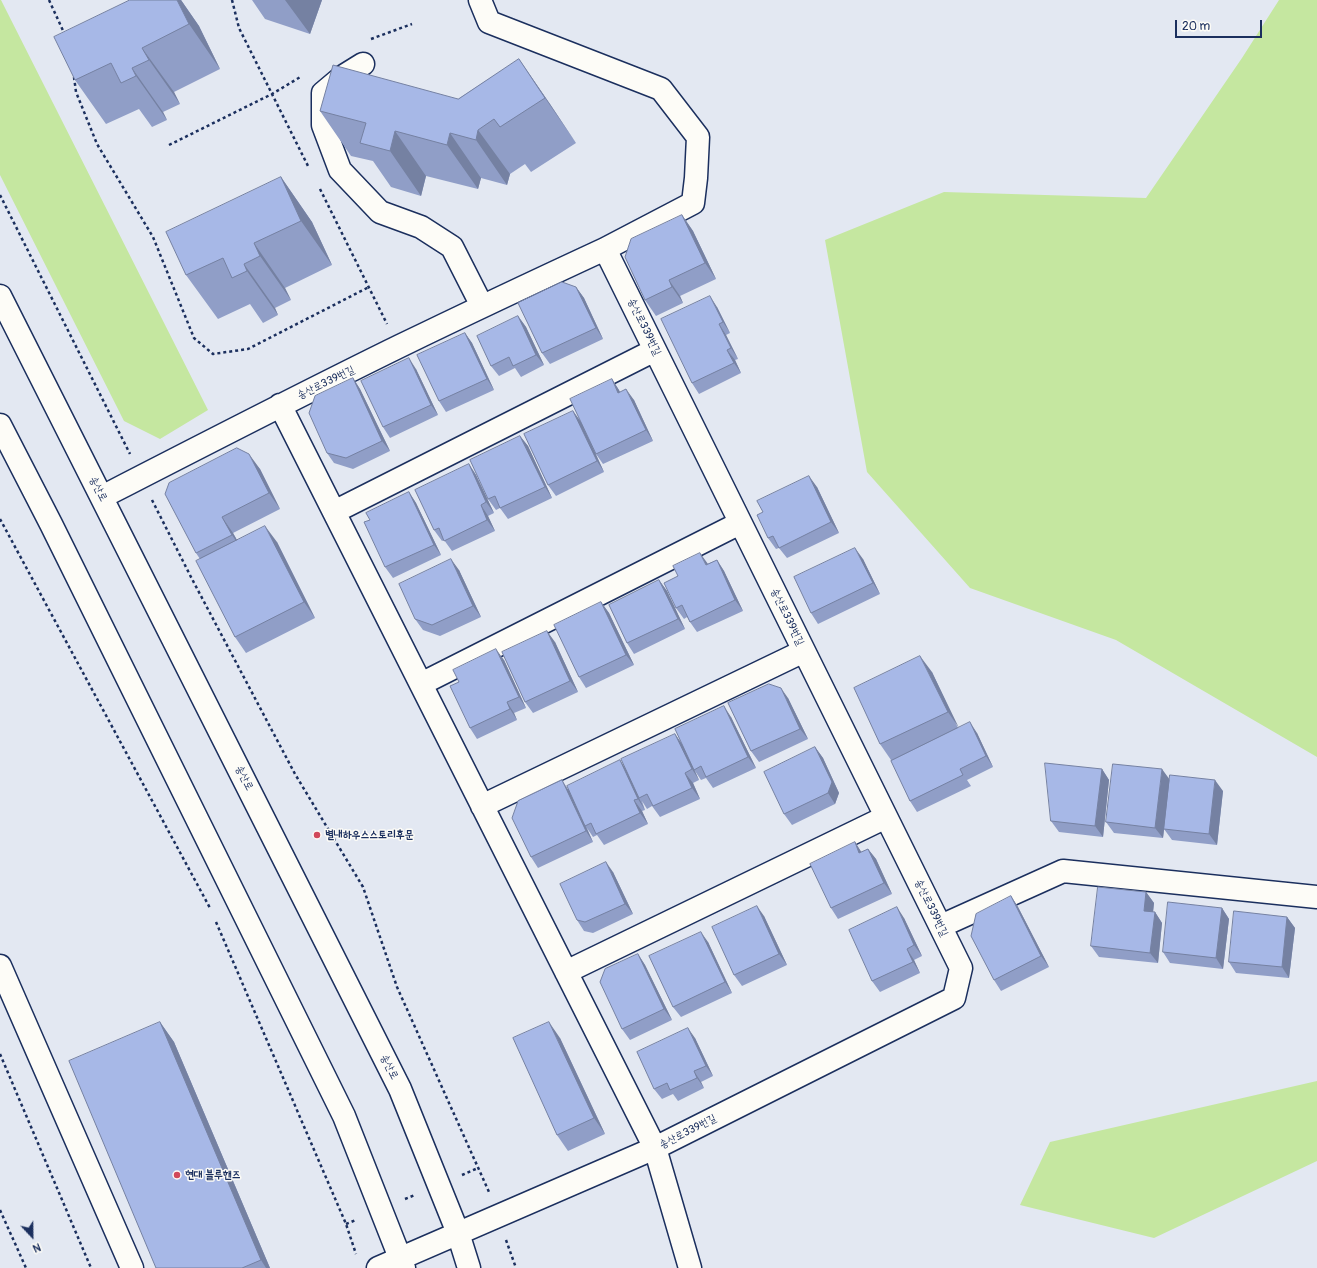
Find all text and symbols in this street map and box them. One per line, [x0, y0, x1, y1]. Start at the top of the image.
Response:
scale bar [1177, 12, 1264, 38]
text: 20 m [1182, 19, 1210, 34]
street label: 송산로339번길 [624, 296, 664, 358]
street label: 송산로339번길 [295, 363, 357, 403]
street label: 송산로 [86, 474, 110, 504]
street label: 송산로339번길 [767, 586, 807, 648]
street label: 송산로 [232, 763, 256, 793]
place label: 별내하우스스토리후문 [325, 828, 414, 842]
marker: 별내하우스스토리후문 [312, 830, 322, 840]
street label: 송산로339번길 [911, 877, 951, 939]
street label: 송산로 [377, 1052, 401, 1082]
street label: 송산로339번길 [657, 1112, 719, 1152]
place label: 현대 블루핸즈 [185, 1168, 240, 1182]
marker: 현대 블루핸즈 [172, 1170, 182, 1180]
north arrow [12, 1216, 52, 1256]
text: N [31, 1240, 43, 1255]

